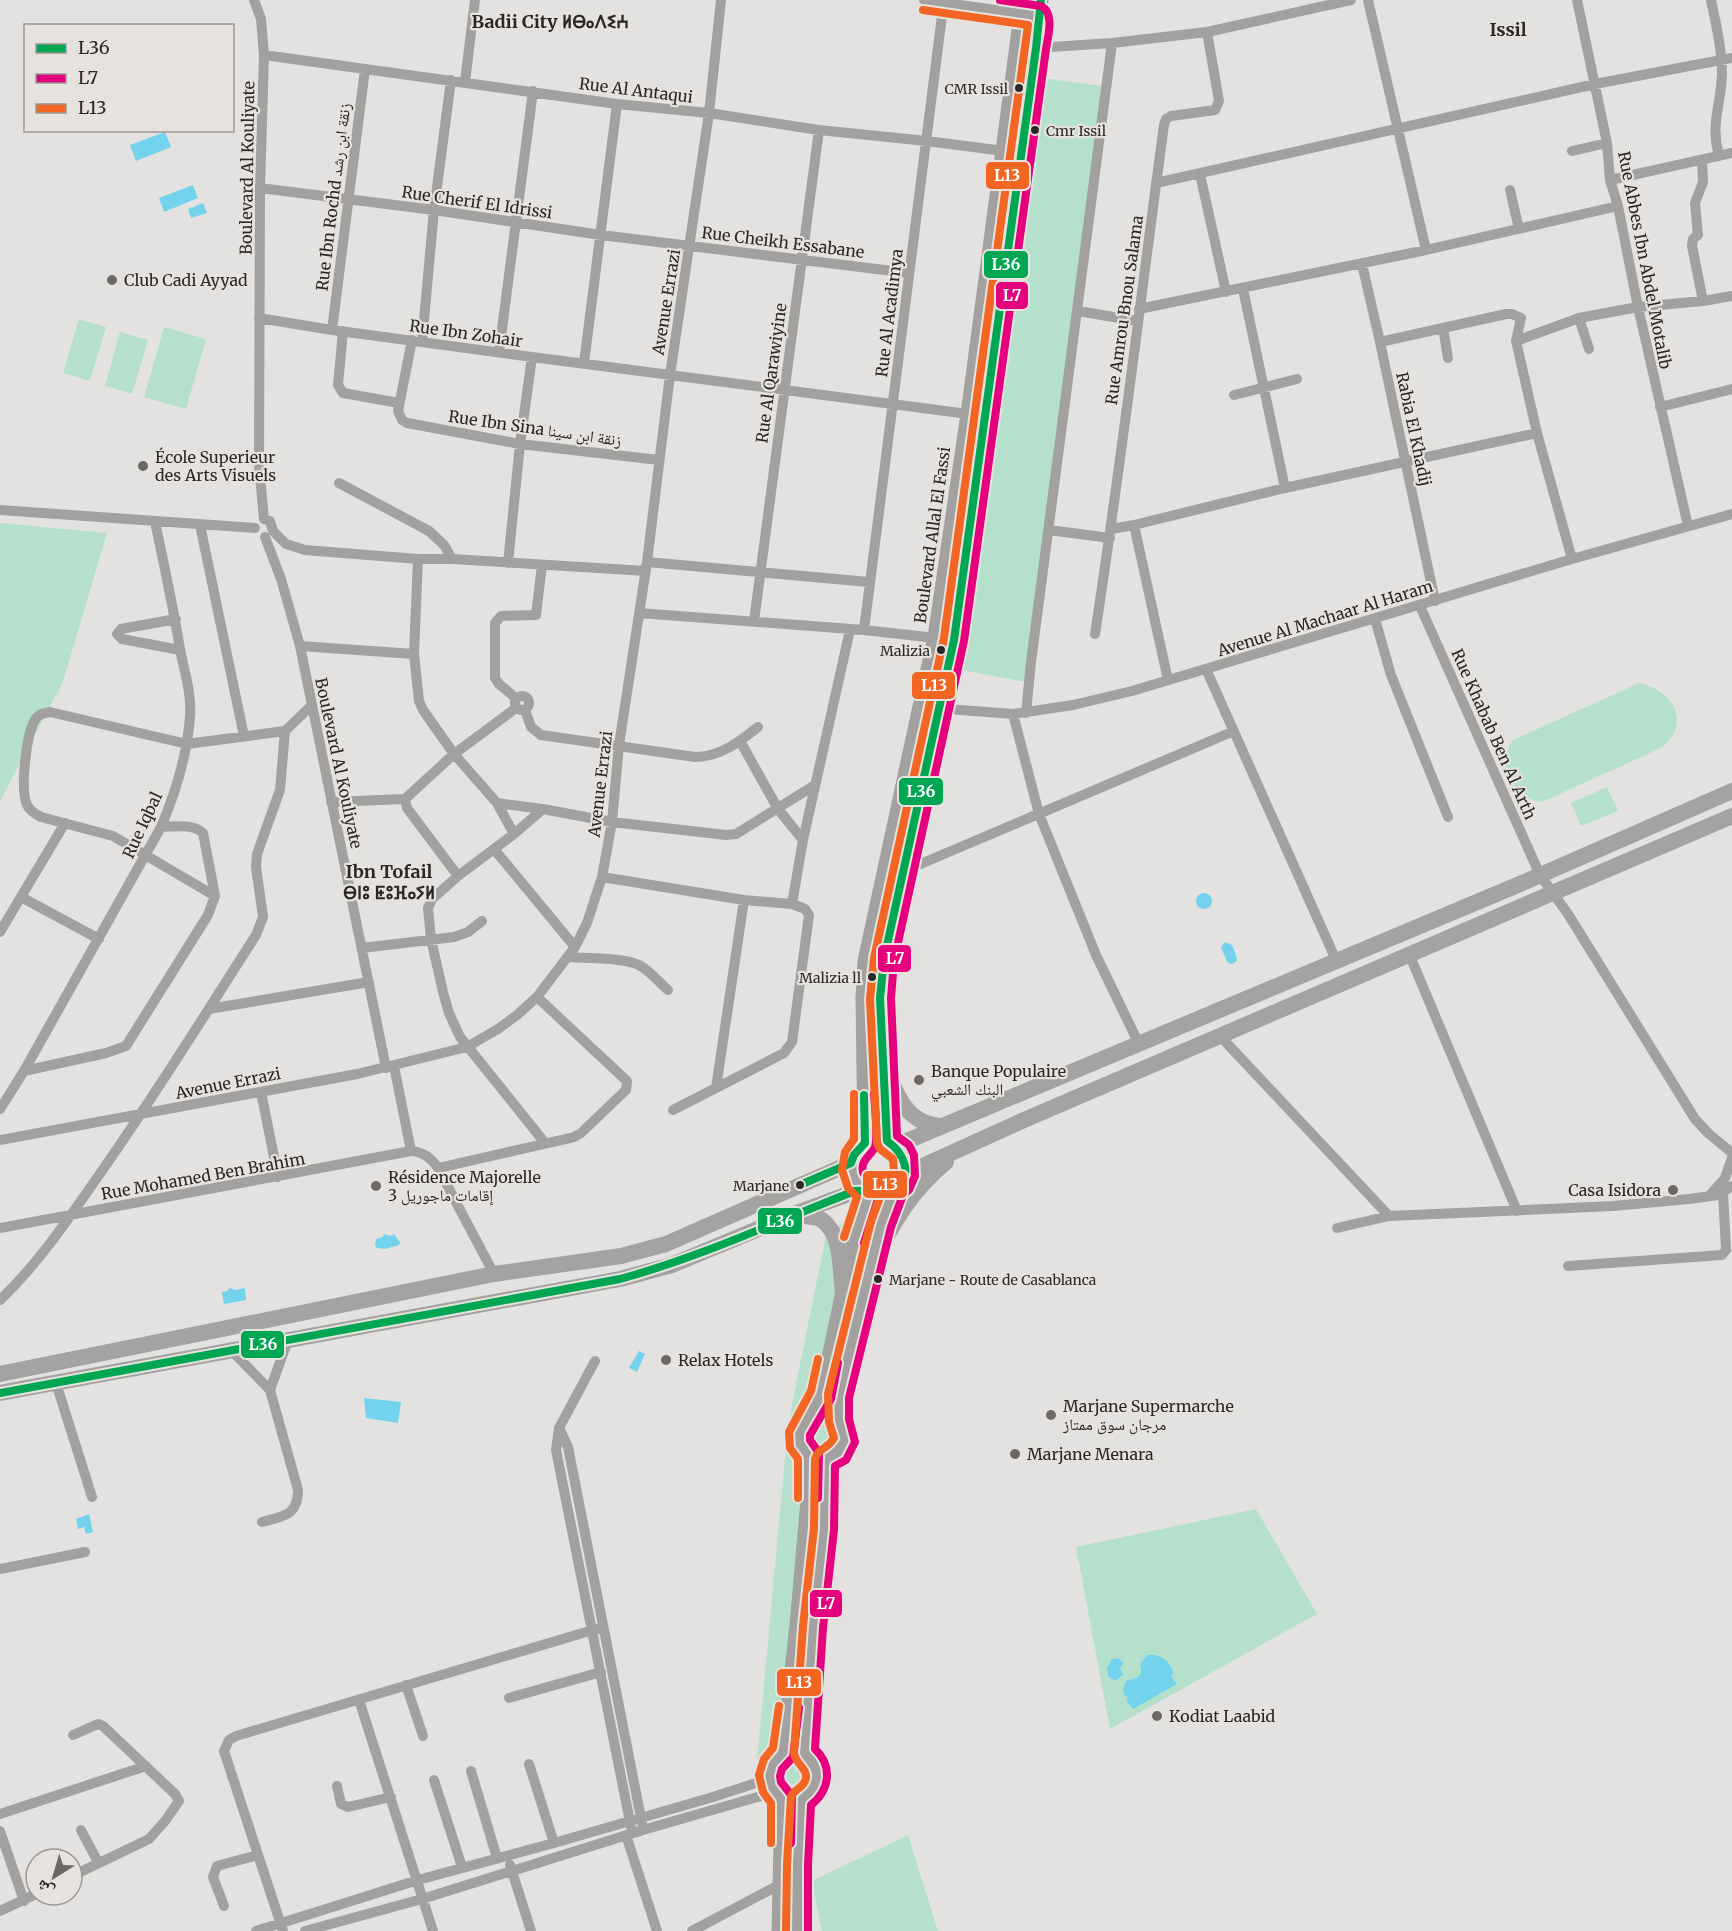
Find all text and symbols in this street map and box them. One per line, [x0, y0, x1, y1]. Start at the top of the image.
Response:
district label: Badii City ⵍⴱⴰⴷⵉⵄ [471, 10, 629, 33]
district label: Issil [1489, 18, 1527, 41]
legend [24, 24, 234, 132]
text: L36 [78, 36, 110, 59]
text: L7 [78, 66, 98, 89]
street label: Rue Al Antaqui [578, 73, 694, 107]
place label: CMR Issil [944, 80, 1009, 98]
street label: Boulevard Al Kouliyate [235, 81, 259, 255]
marker: CMR Issil [1013, 82, 1025, 94]
text: L13 [78, 96, 107, 119]
street label: Rue Ibn Rochd زنقة ابن رشد [312, 102, 355, 292]
place label: Cmr Issil [1046, 122, 1107, 140]
marker: Cmr Issil [1029, 124, 1041, 136]
street label: Rue Abbes Ibn Abdel Motalib [1614, 149, 1676, 371]
line badge: L13 [985, 161, 1030, 190]
text: L13 [994, 165, 1020, 185]
street label: Rue Cherif El Idrissi [400, 182, 554, 222]
street label: Rue Amrou Bnou Salama [1101, 214, 1147, 406]
street label: Rue Cheikh Essabane [700, 222, 866, 262]
street label: Rue Al Acadimya [871, 247, 907, 378]
street label: Avenue Errazi [648, 248, 684, 357]
line badge: L36 [983, 250, 1029, 279]
text: L36 [992, 254, 1021, 274]
place label: Club Cadi Ayyad [124, 270, 248, 290]
marker: Club Cadi Ayyad [105, 273, 119, 287]
line badge: L7 [995, 281, 1029, 310]
text: L7 [1003, 285, 1022, 305]
street label: Rue Al Qarawiyine [751, 302, 791, 444]
street label: Rue Ibn Zohair [408, 315, 524, 351]
street label: Rabia El Khadij [1392, 370, 1436, 488]
street label: Rue Ibn Sina زنقة ابن سينا [447, 406, 623, 451]
street label: Boulevard Allal El Fassi [910, 445, 954, 625]
place label: École Superieur des Arts Visuels [155, 447, 276, 485]
marker: École Superieur des Arts Visuels [136, 459, 150, 473]
street label: Avenue Al Machaar Al Haram [1214, 576, 1435, 661]
place label: Malizia [880, 642, 930, 660]
marker: Malizia [935, 644, 947, 656]
street label: Rue Khabab Ben Al Arth [1447, 646, 1541, 823]
line badge: L13 [911, 671, 956, 700]
text: L13 [921, 675, 947, 695]
street label: Boulevard Al Kouliyate [311, 676, 367, 850]
street label: Avenue Errazi [583, 730, 616, 839]
line badge: L36 [898, 777, 944, 806]
text: L36 [907, 781, 936, 801]
street label: Rue Iqbal [118, 788, 166, 861]
district label: Ibn Tofail ⴱⵏⵓ ⵟⵓⴼⴰⵢⵍ [343, 860, 435, 904]
line badge: L7 [877, 944, 912, 973]
text: L7 [886, 948, 905, 968]
place label: Malizia ll [799, 969, 862, 987]
marker: Malizia ll [866, 971, 878, 983]
place label: Banque Populaire البنك الشعبي [931, 1061, 1066, 1102]
street label: Avenue Errazi [173, 1063, 282, 1103]
marker: Banque Populaire البنك الشعبي [912, 1073, 926, 1087]
street label: Rue Mohamed Ben Brahim [100, 1148, 307, 1204]
place label: Résidence Majorelle إقامات ماجوريل 3 [388, 1167, 541, 1206]
line badge: L13 [862, 1170, 908, 1199]
text: L13 [872, 1174, 898, 1194]
place label: Marjane [733, 1177, 789, 1195]
marker: Résidence Majorelle إقامات ماجوريل 3 [369, 1179, 383, 1193]
marker: Marjane [794, 1179, 806, 1191]
place label: Casa Isidora [1568, 1180, 1661, 1200]
marker: Casa Isidora [1666, 1183, 1680, 1197]
line badge: L36 [757, 1207, 803, 1235]
text: L36 [766, 1211, 795, 1231]
place label: Marjane - Route de Casablanca [889, 1271, 1097, 1289]
marker: Marjane - Route de Casablanca [872, 1273, 884, 1285]
line badge: L36 [240, 1330, 285, 1359]
text: L36 [249, 1334, 278, 1354]
place label: Relax Hotels [678, 1350, 773, 1370]
marker: Relax Hotels [659, 1353, 673, 1367]
place label: Marjane Supermarche مرجان سوق ممتاز [1062, 1396, 1234, 1435]
marker: Marjane Supermarche مرجان سوق ممتاز [1044, 1408, 1058, 1422]
place label: Marjane Menara [1027, 1444, 1154, 1464]
marker: Marjane Menara [1008, 1447, 1022, 1461]
line badge: L7 [809, 1589, 843, 1618]
text: L7 [817, 1593, 836, 1613]
line badge: L13 [776, 1668, 822, 1697]
text: L13 [786, 1672, 812, 1692]
place label: Kodiat Laabid [1169, 1706, 1275, 1726]
marker: Kodiat Laabid [1150, 1709, 1164, 1723]
north arrow [24, 1847, 84, 1907]
text: ش [32, 1876, 58, 1902]

